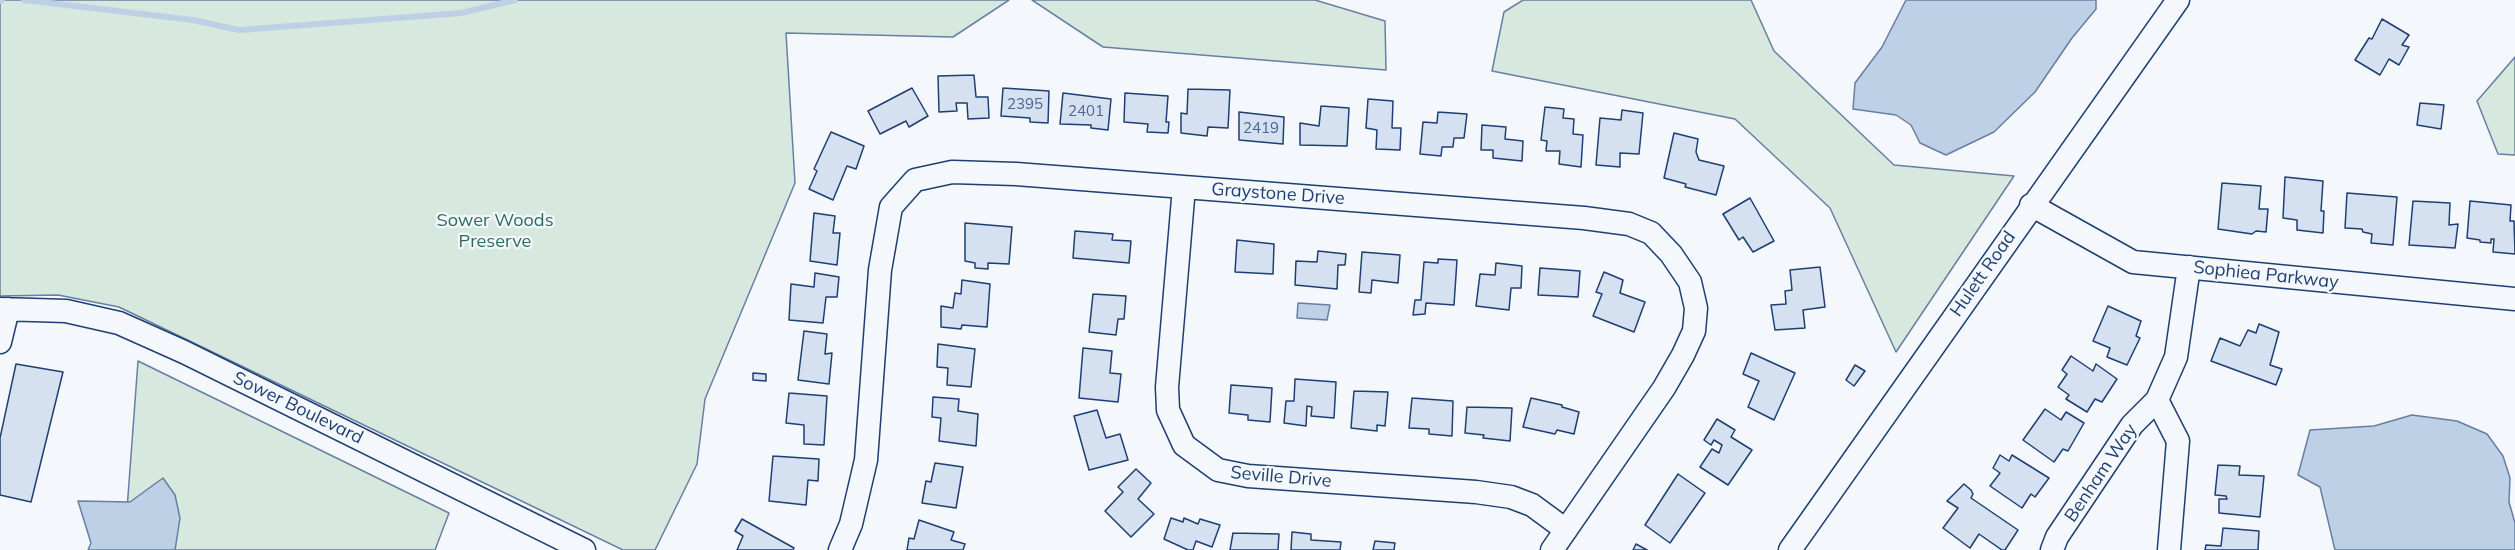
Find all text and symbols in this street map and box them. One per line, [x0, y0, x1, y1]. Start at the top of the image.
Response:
house number: 2395 [1007, 95, 1043, 113]
house number: 2401 [1068, 102, 1104, 120]
house number: 2419 [1243, 119, 1279, 137]
street label: Graystone Drive [1211, 179, 1345, 209]
park label: Sower Woods Preserve [436, 210, 554, 252]
street label: Hulett Road [1946, 227, 2020, 321]
street label: Sophiea Parkway [2192, 257, 2340, 293]
street label: Sower Boulevard [229, 367, 367, 449]
street label: Benham Way [2060, 420, 2142, 526]
street label: Seville Drive [1230, 462, 1332, 492]

